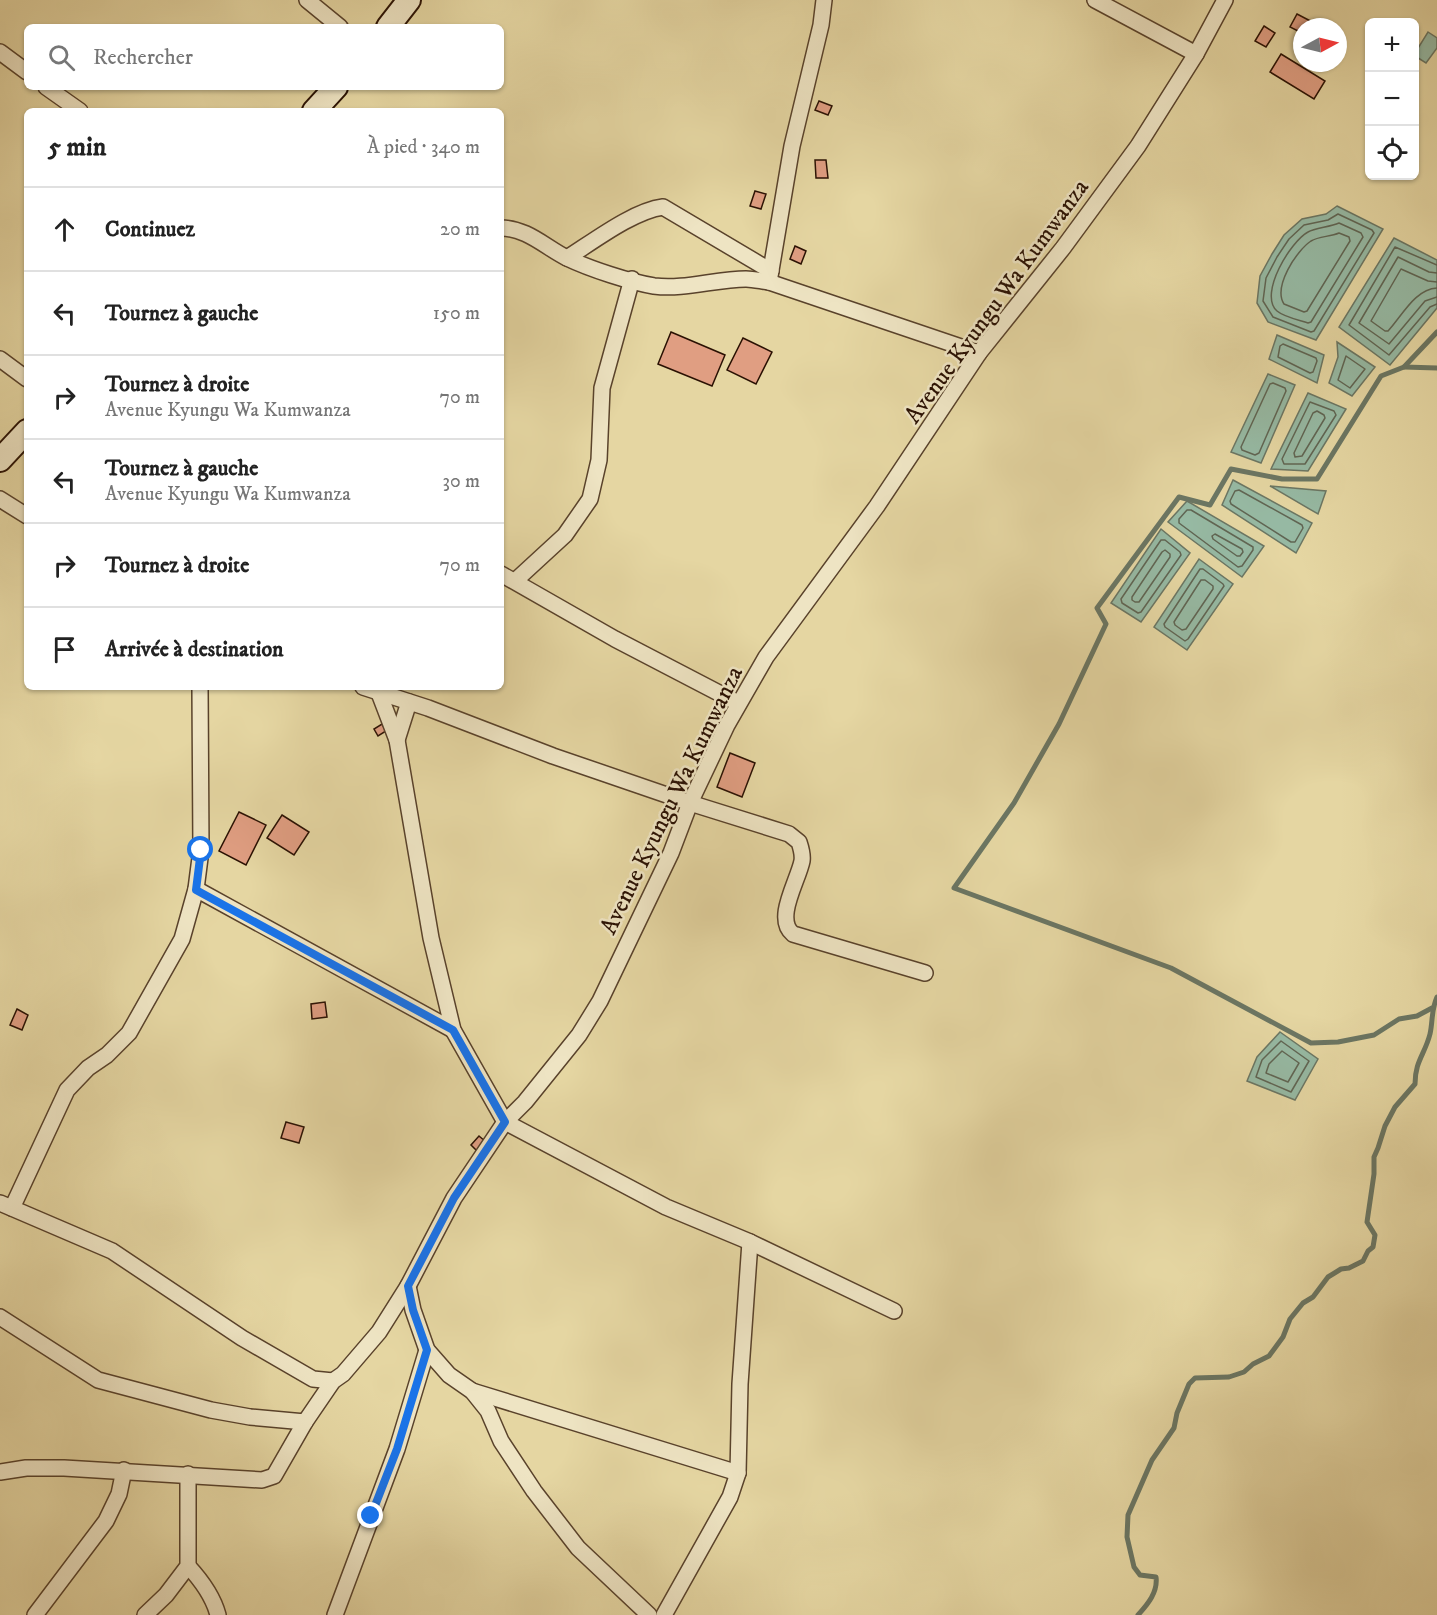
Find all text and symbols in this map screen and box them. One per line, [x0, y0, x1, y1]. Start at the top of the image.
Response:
north arrow [1293, 18, 1347, 72]
map controls [1365, 18, 1419, 180]
button: + [1365, 18, 1419, 72]
search box [24, 24, 504, 90]
icon: search [45, 41, 78, 74]
text: Rechercher [93, 44, 193, 71]
button: − [1365, 72, 1419, 126]
button: locate [1365, 126, 1419, 180]
text: 5 min [48, 131, 106, 164]
text: À pied · 340 m [367, 135, 480, 160]
street label: Avenue Kyungu Wa Kumwanza [898, 173, 1096, 430]
icon: ahead [48, 213, 81, 246]
text: Continuez [105, 216, 195, 243]
text: 20 m [440, 217, 480, 242]
icon: left [48, 297, 81, 330]
text: Tournez à gauche [105, 300, 258, 327]
text: 150 m [433, 301, 480, 326]
text: Tournez à droite [105, 371, 249, 398]
icon: right [48, 381, 81, 414]
text: 70 m [439, 385, 480, 410]
text: Avenue Kyungu Wa Kumwanza [105, 398, 351, 423]
text: Tournez à gauche [105, 455, 258, 482]
icon: left [48, 465, 81, 498]
text: 30 m [442, 469, 480, 494]
text: Avenue Kyungu Wa Kumwanza [105, 482, 351, 507]
icon: right [48, 549, 81, 582]
text: Tournez à droite [105, 552, 249, 579]
text: 70 m [439, 553, 480, 578]
icon: arrive [48, 633, 81, 666]
text: Arrivée à destination [105, 636, 284, 663]
street label: Avenue Kyungu Wa Kumwanza [594, 661, 750, 940]
route start [187, 836, 213, 862]
route end [357, 1502, 383, 1528]

